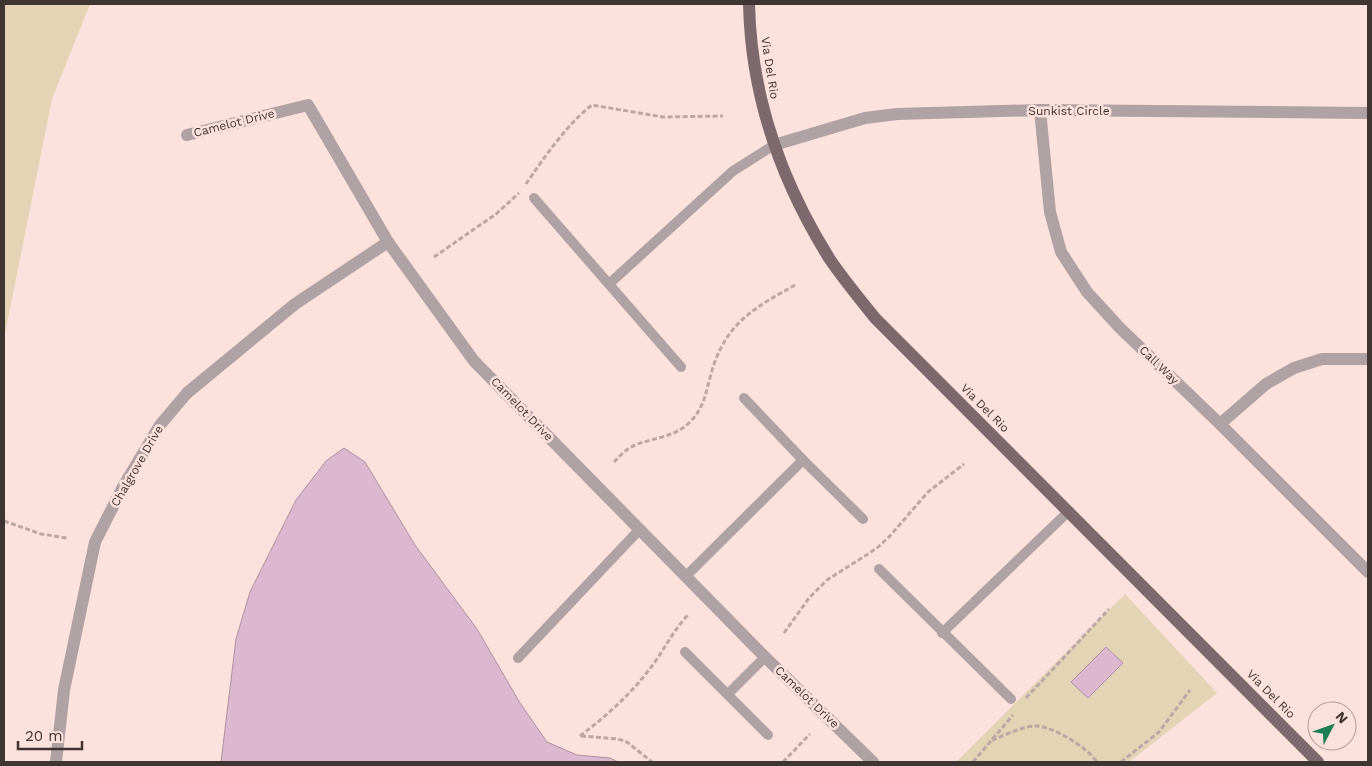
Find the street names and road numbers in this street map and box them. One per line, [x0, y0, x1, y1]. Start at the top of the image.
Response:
street label: Via Del Rio [758, 36, 782, 100]
street label: Sunkist Circle [1028, 104, 1110, 118]
street label: Camelot Drive [192, 106, 276, 140]
street label: Call Way [1136, 343, 1182, 388]
street label: Camelot Drive [488, 374, 556, 444]
street label: Via Del Rio [958, 381, 1012, 435]
street label: Chalgrove Drive [108, 423, 166, 509]
street label: Camelot Drive [772, 663, 842, 731]
street label: Via Del Rio [1244, 667, 1298, 721]

